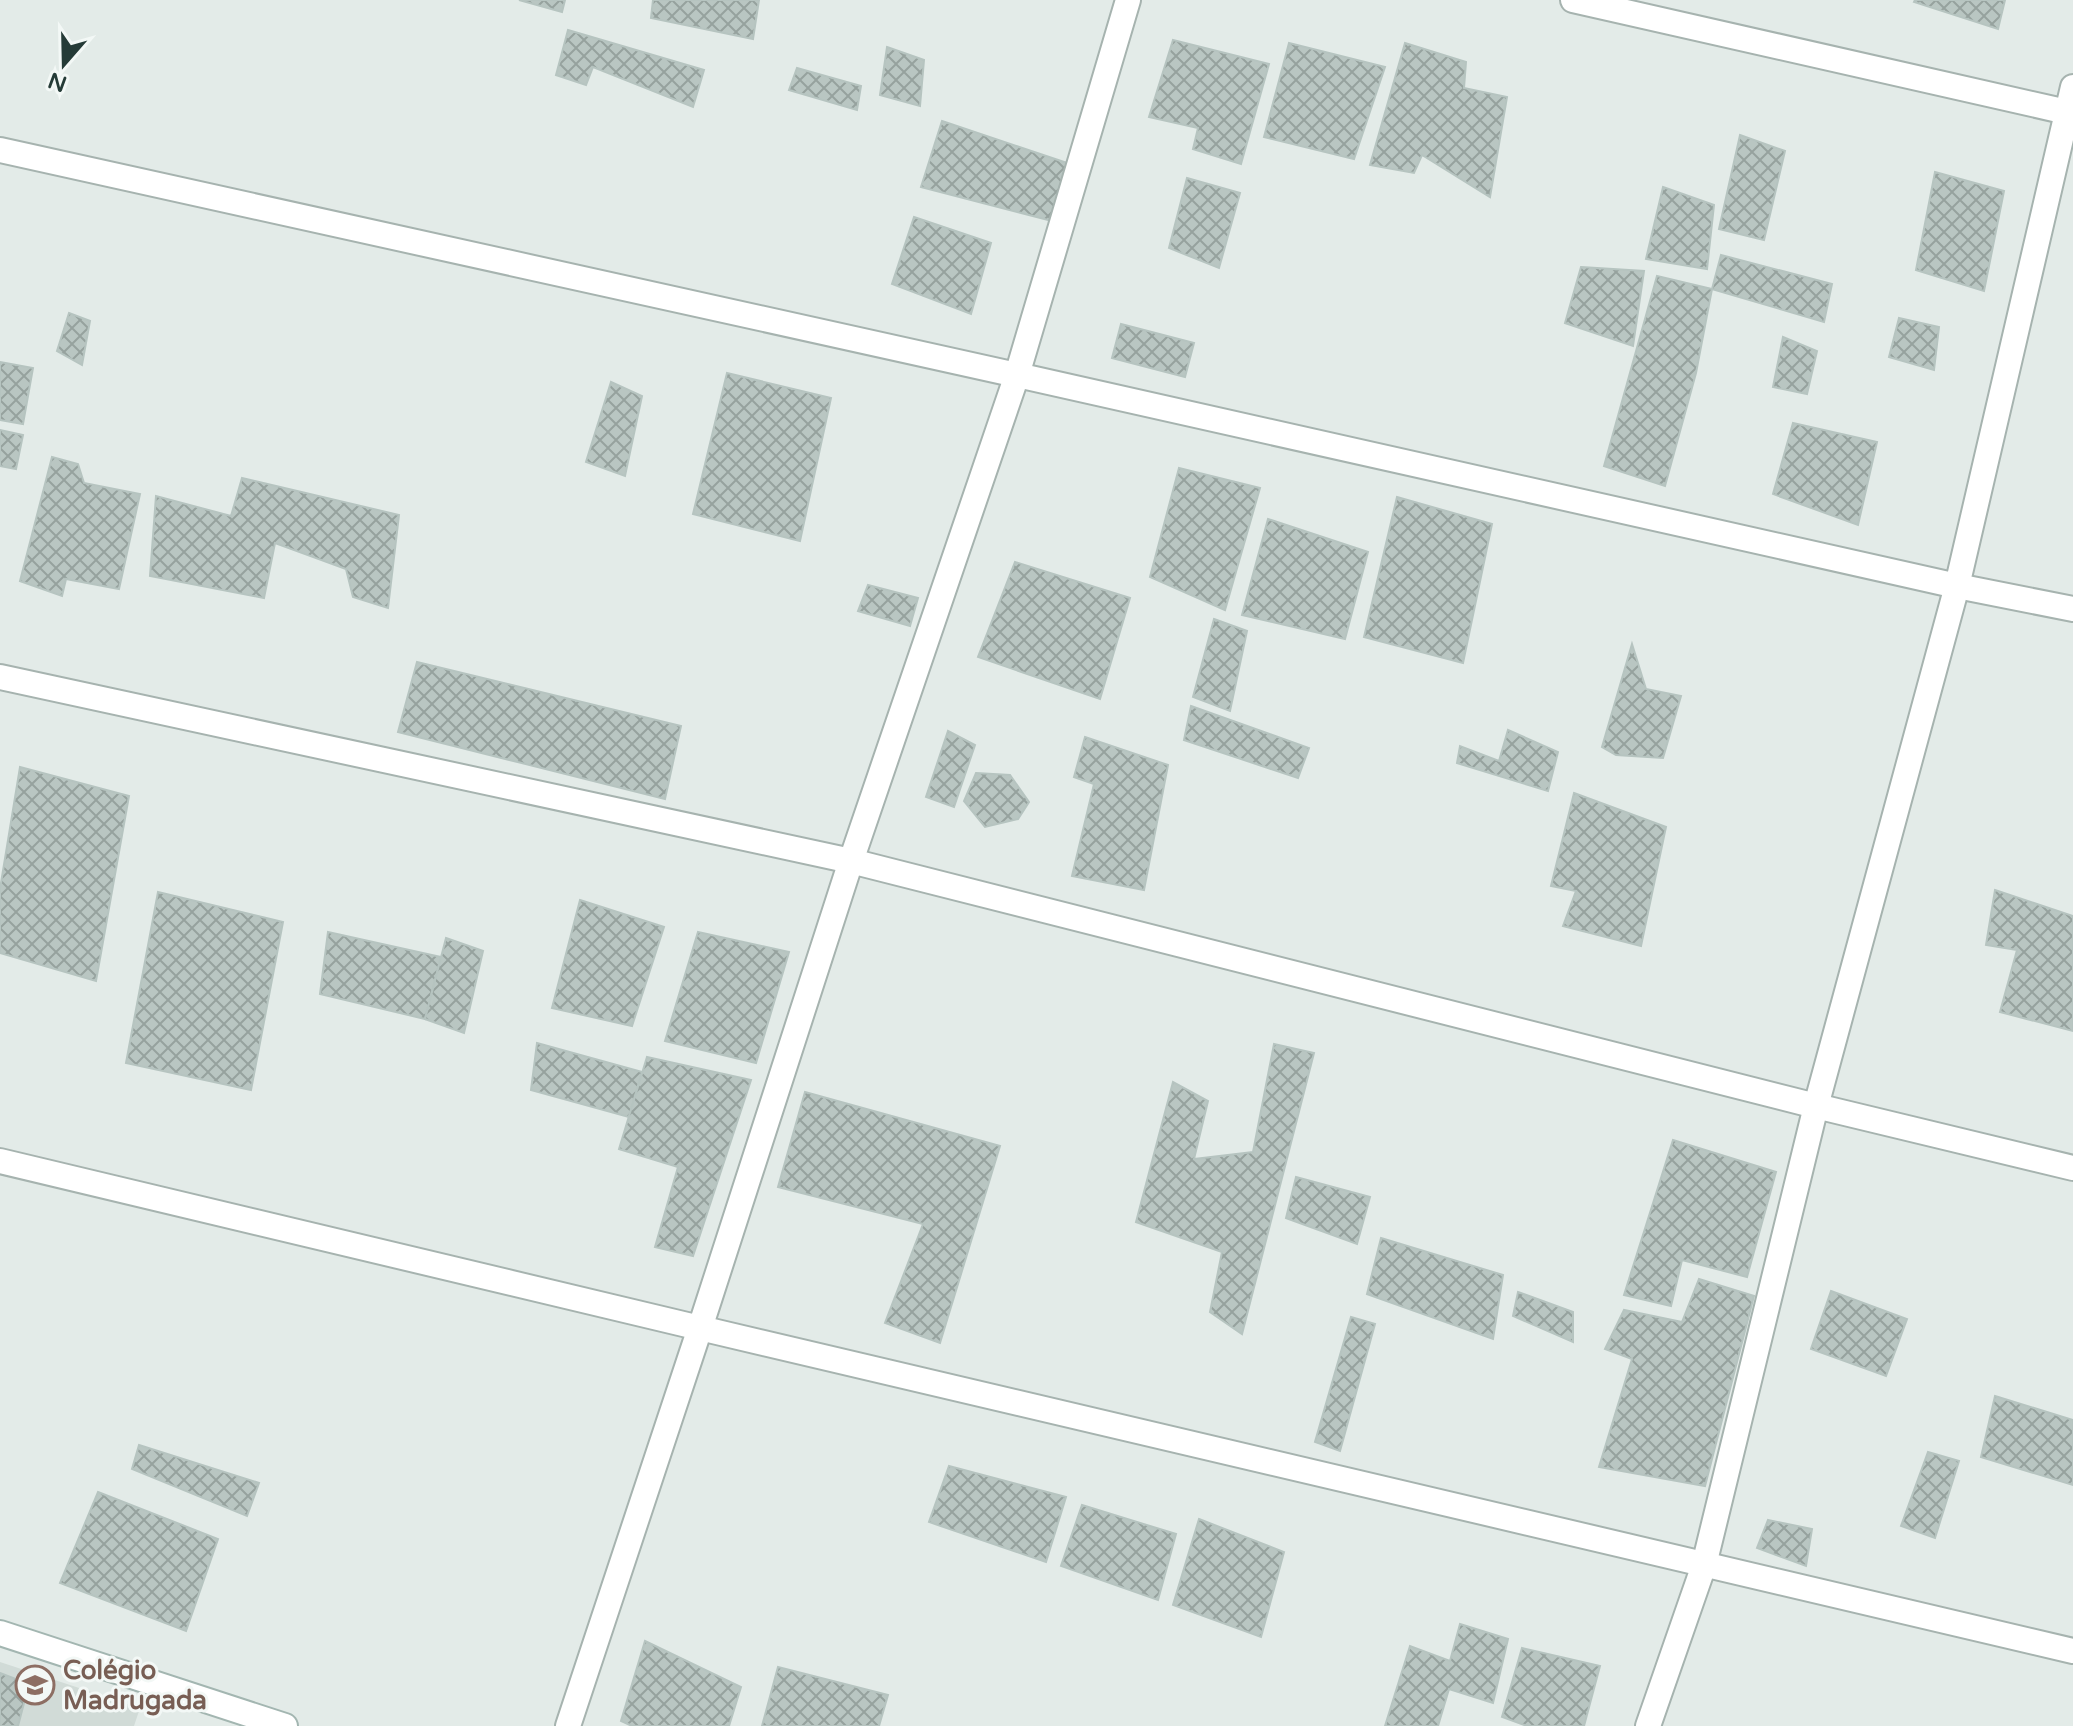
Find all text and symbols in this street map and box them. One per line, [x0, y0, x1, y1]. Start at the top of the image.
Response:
north arrow [24, 24, 104, 104]
text: N [45, 67, 70, 97]
place label: Colégio Madrugada [63, 1655, 207, 1716]
school or university icon: Colégio Madrugada [14, 1664, 56, 1706]

